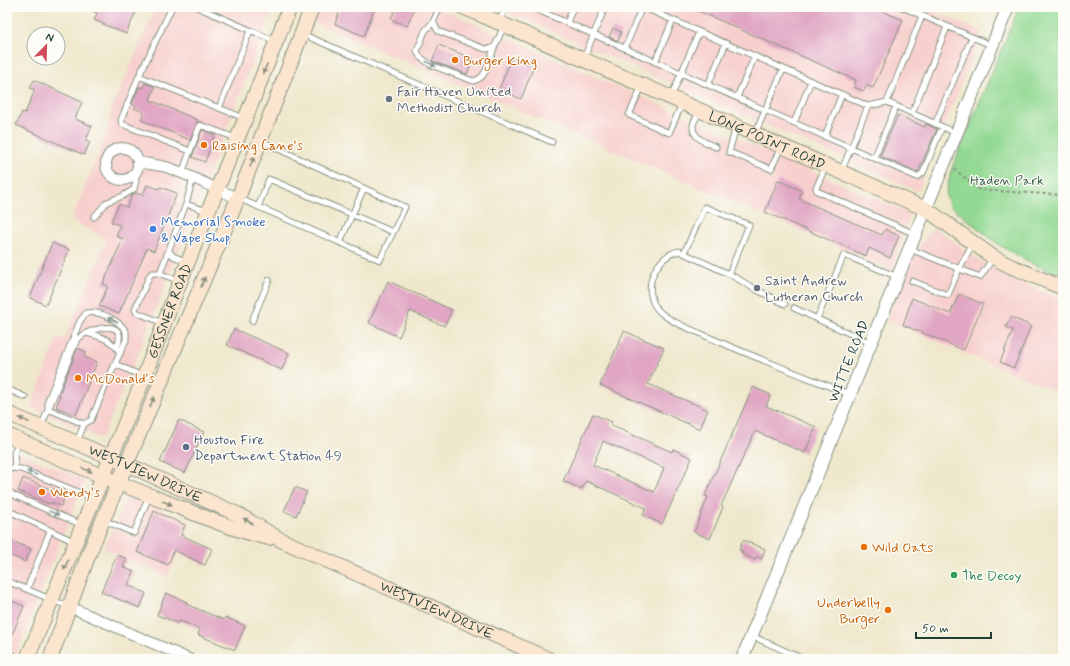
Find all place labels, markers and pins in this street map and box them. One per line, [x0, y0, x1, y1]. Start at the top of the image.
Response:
place label: Burger King [463, 52, 537, 71]
marker: Burger King [450, 55, 460, 65]
place label: Fair Haven United Methodist Church [397, 83, 511, 117]
marker: Fair Haven United Methodist Church [384, 94, 394, 104]
place label: Raising Cane's [212, 137, 303, 155]
marker: Raising Cane's [199, 140, 209, 150]
place label: Memorial Smoke & Vape Shop [161, 213, 266, 247]
marker: Memorial Smoke & Vape Shop [148, 224, 158, 234]
place label: Saint Andrew Lutheran Church [765, 272, 863, 306]
marker: Saint Andrew Lutheran Church [752, 283, 762, 293]
place label: McDonald's [86, 370, 155, 388]
marker: McDonald's [73, 373, 83, 383]
place label: Houston Fire Department Station 49 [194, 431, 342, 465]
marker: Houston Fire Department Station 49 [181, 442, 191, 452]
place label: Wendy's [50, 484, 100, 502]
marker: Wendy's [37, 487, 47, 497]
place label: Wild Oats [872, 539, 934, 557]
marker: Wild Oats [859, 542, 869, 552]
place label: The Decoy [962, 567, 1021, 585]
marker: The Decoy [949, 570, 959, 580]
place label: Underbelly Burger [817, 594, 880, 629]
marker: Underbelly Burger [883, 605, 893, 615]

